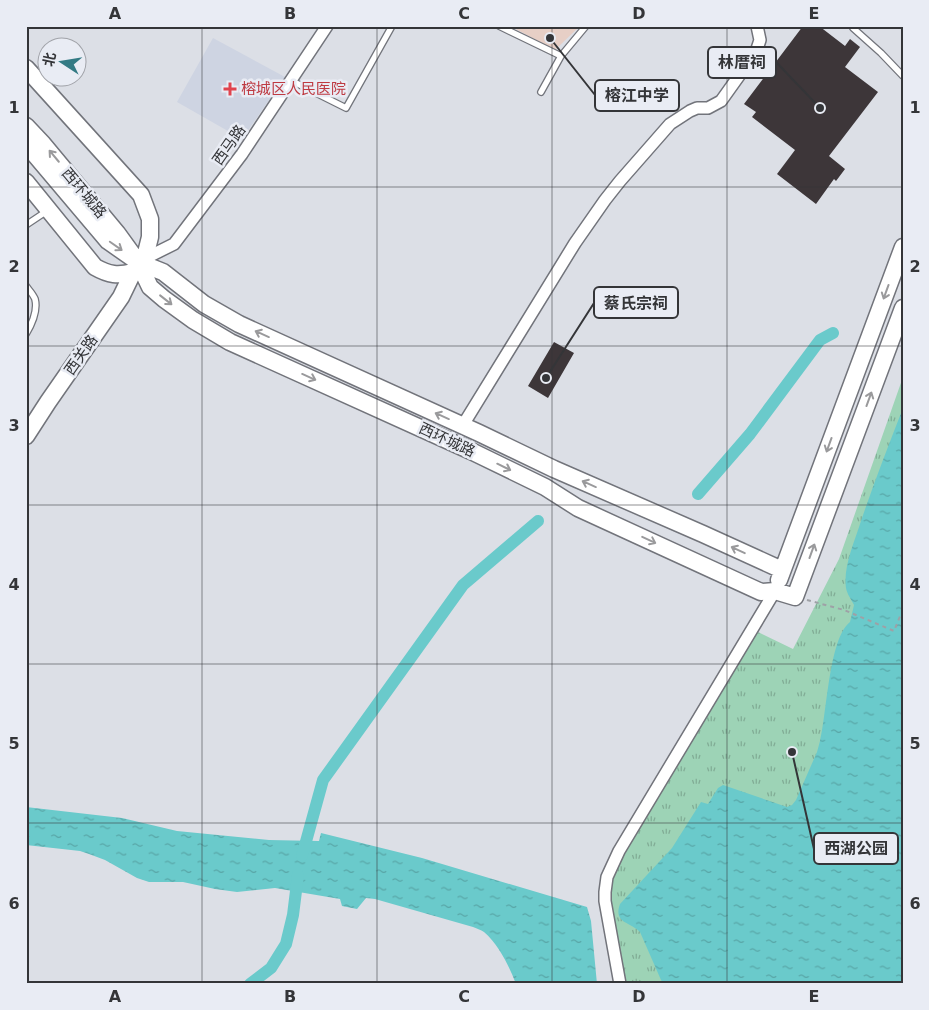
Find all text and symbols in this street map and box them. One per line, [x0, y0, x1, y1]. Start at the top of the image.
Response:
text: A [109, 4, 122, 23]
text: B [284, 4, 296, 23]
text: C [458, 4, 470, 23]
text: D [632, 4, 646, 23]
text: E [809, 4, 819, 23]
north arrow [38, 38, 88, 88]
callout: 林厝祠 [708, 47, 776, 78]
text: 北 [40, 51, 59, 68]
text: 林厝祠 [718, 53, 766, 72]
place label: 榕城区人民医院 [241, 80, 346, 98]
callout: 榕江中学 [595, 80, 679, 111]
marker: 榕城区人民医院 [223, 82, 237, 96]
text: 榕江中学 [605, 86, 669, 105]
text: 1 [8, 98, 20, 117]
text: 1 [909, 98, 921, 117]
street label: 西马路 [209, 121, 249, 169]
one-way arrow [48, 150, 59, 163]
street label: 西环城路 [58, 164, 110, 222]
one-way arrow [109, 241, 123, 251]
text: 2 [8, 257, 20, 276]
text: 2 [909, 257, 921, 276]
one-way arrow [881, 284, 890, 300]
callout: 蔡氏宗祠 [594, 287, 678, 318]
text: 蔡氏宗祠 [604, 294, 668, 313]
one-way arrow [159, 295, 172, 306]
one-way arrow [255, 329, 270, 339]
street label: 西关路 [61, 331, 101, 379]
one-way arrow [301, 373, 316, 383]
one-way arrow [865, 391, 874, 407]
one-way arrow [435, 411, 450, 420]
text: 3 [8, 416, 20, 435]
text: 3 [909, 416, 921, 435]
street label: 西环城路 [416, 419, 478, 461]
one-way arrow [824, 436, 833, 452]
one-way arrow [496, 463, 511, 472]
one-way arrow [582, 479, 597, 489]
one-way arrow [641, 536, 656, 546]
one-way arrow [808, 544, 817, 559]
one-way arrow [731, 545, 746, 554]
text: 4 [8, 575, 20, 594]
text: 4 [909, 575, 921, 594]
text: 5 [8, 734, 20, 753]
text: 5 [909, 734, 921, 753]
callout: 西湖公园 [814, 833, 898, 864]
text: 西湖公园 [824, 839, 888, 858]
text: 6 [8, 894, 20, 913]
text: 6 [909, 894, 921, 913]
text: A [109, 987, 122, 1006]
text: B [284, 987, 296, 1006]
text: C [458, 987, 470, 1006]
text: D [632, 987, 646, 1006]
text: E [809, 987, 819, 1006]

